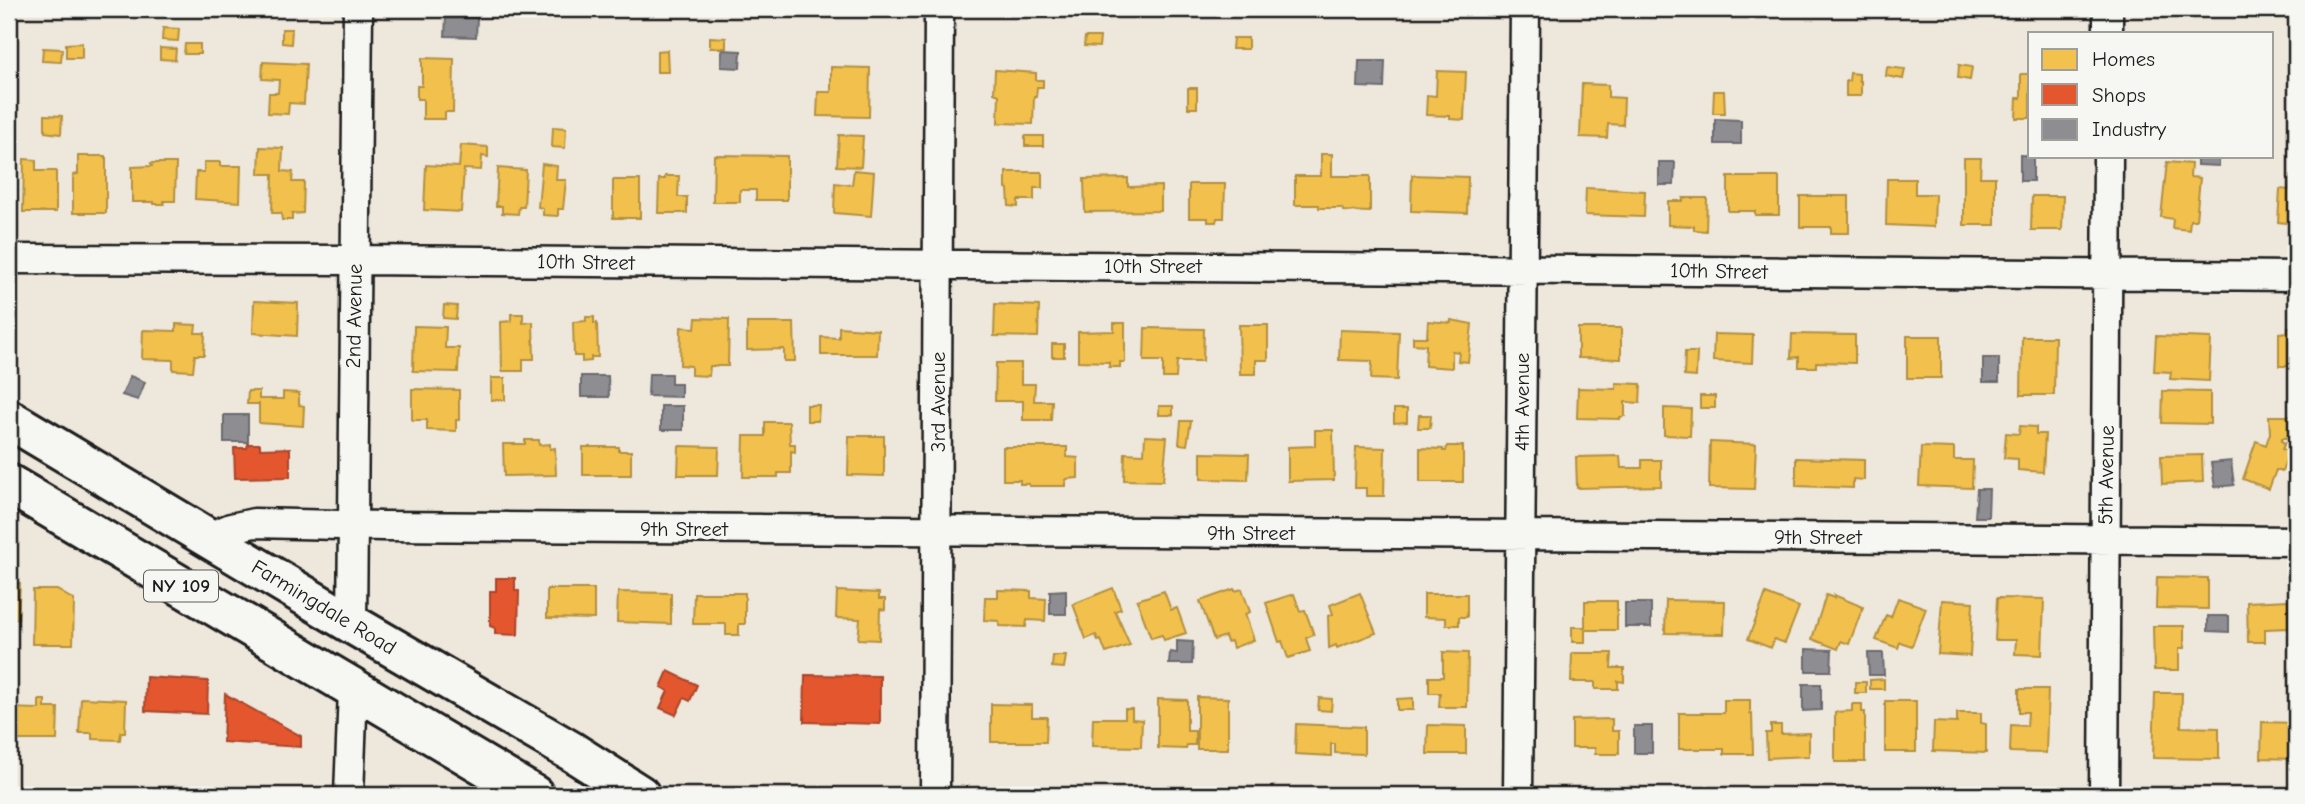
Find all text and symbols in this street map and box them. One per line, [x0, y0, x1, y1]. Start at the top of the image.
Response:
legend [2028, 32, 2274, 158]
text: Homes [2092, 47, 2155, 71]
text: Shops [2092, 83, 2146, 107]
text: Industry [2092, 117, 2167, 141]
street label: 10th Street [537, 249, 636, 275]
street label: 10th Street [1104, 254, 1203, 278]
street label: 10th Street [1670, 258, 1769, 284]
street label: 2nd Avenue [341, 263, 367, 369]
street label: 3rd Avenue [926, 352, 950, 452]
street label: 4th Avenue [1510, 353, 1534, 451]
street label: 5th Avenue [2093, 425, 2119, 525]
street label: 9th Street [640, 517, 729, 541]
street label: 9th Street [1207, 521, 1296, 545]
street label: 9th Street [1774, 525, 1863, 549]
street label: Farmingdale Road [247, 554, 401, 660]
road number: NY 109 [144, 570, 218, 601]

